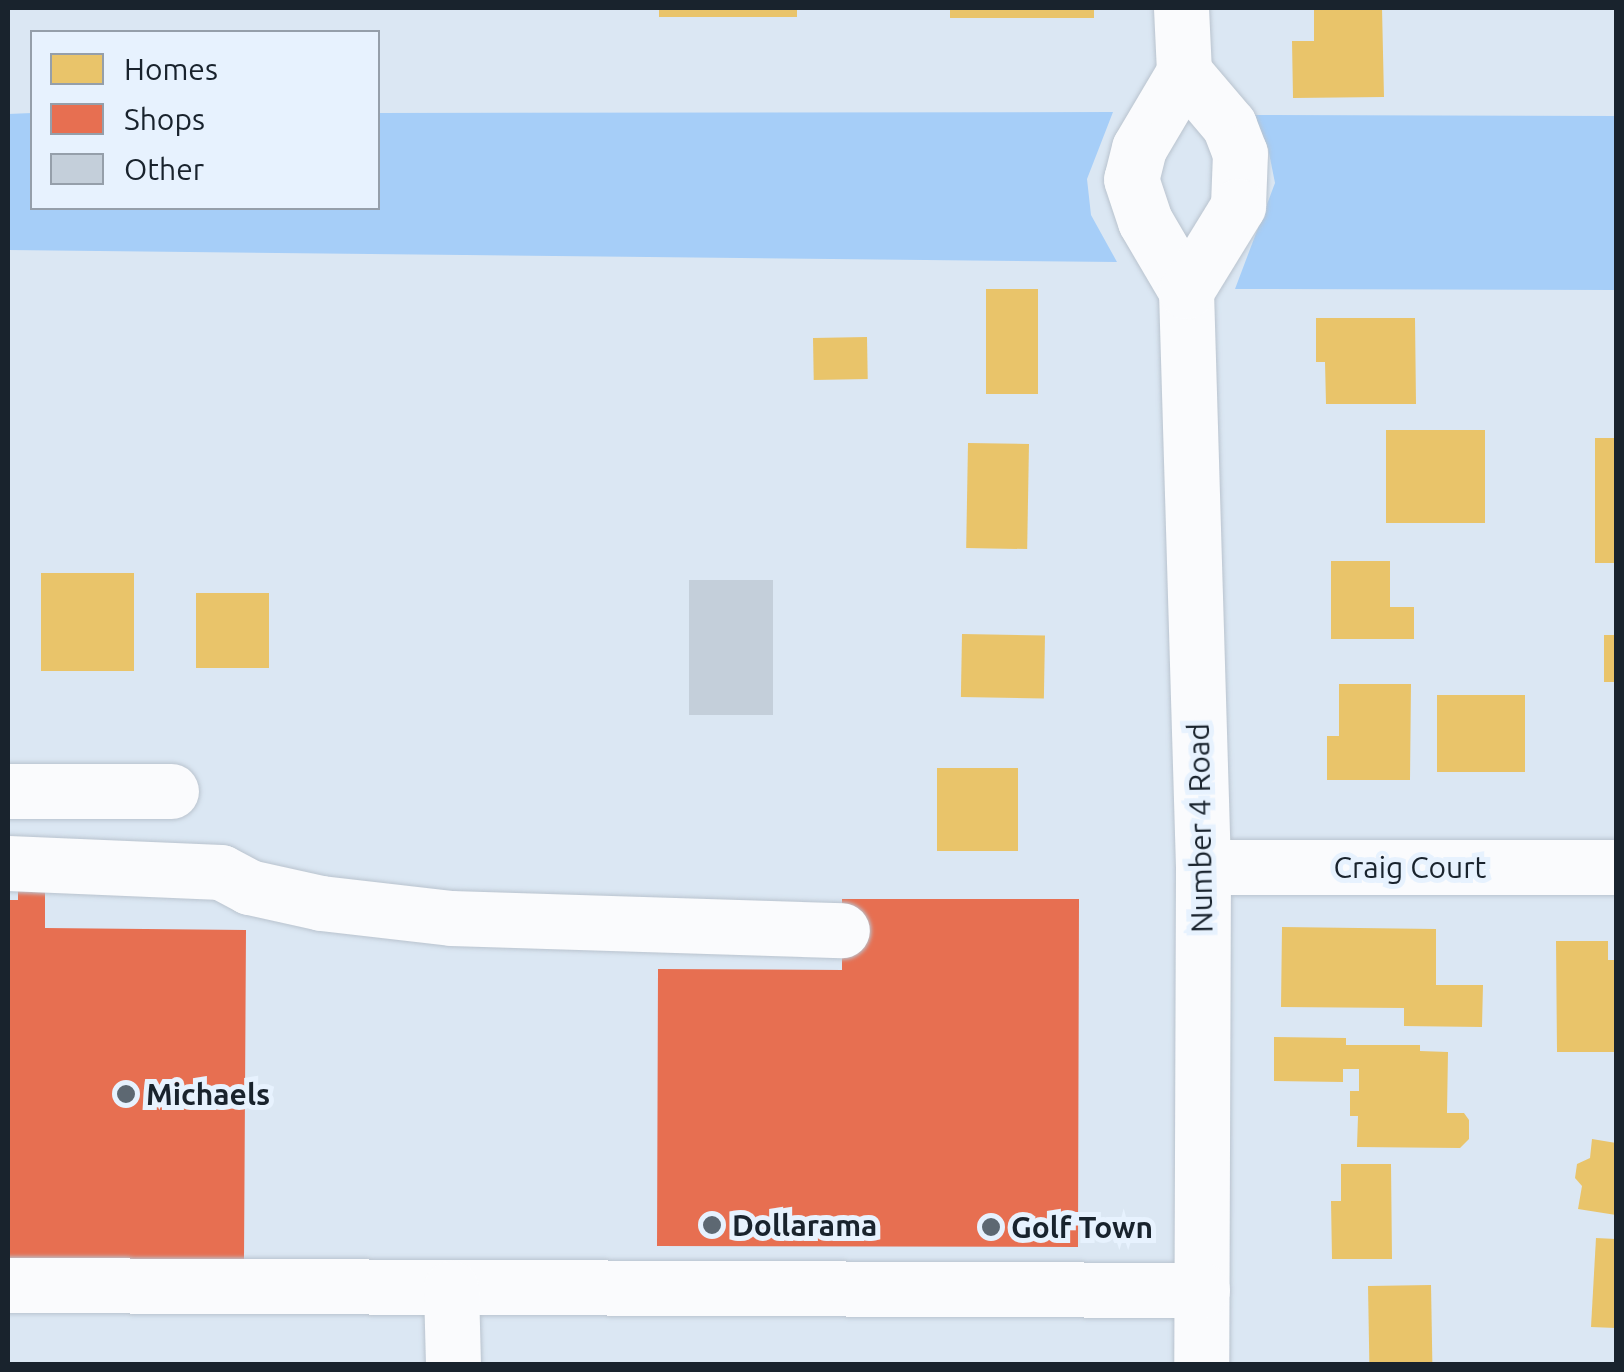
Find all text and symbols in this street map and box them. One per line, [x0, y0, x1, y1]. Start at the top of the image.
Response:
legend [30, 30, 380, 210]
text: Homes [124, 52, 218, 86]
text: Shops [124, 102, 205, 136]
text: Other [124, 152, 204, 186]
street label: Number 4 Road [1180, 723, 1220, 933]
street label: Craig Court [1334, 849, 1486, 885]
place label: Michaels [146, 1076, 270, 1112]
marker: Michaels [115, 1083, 137, 1105]
place label: Dollarama [732, 1207, 877, 1243]
place label: Golf Town [1011, 1209, 1153, 1245]
marker: Dollarama [701, 1214, 723, 1236]
marker: Golf Town [980, 1216, 1002, 1238]

